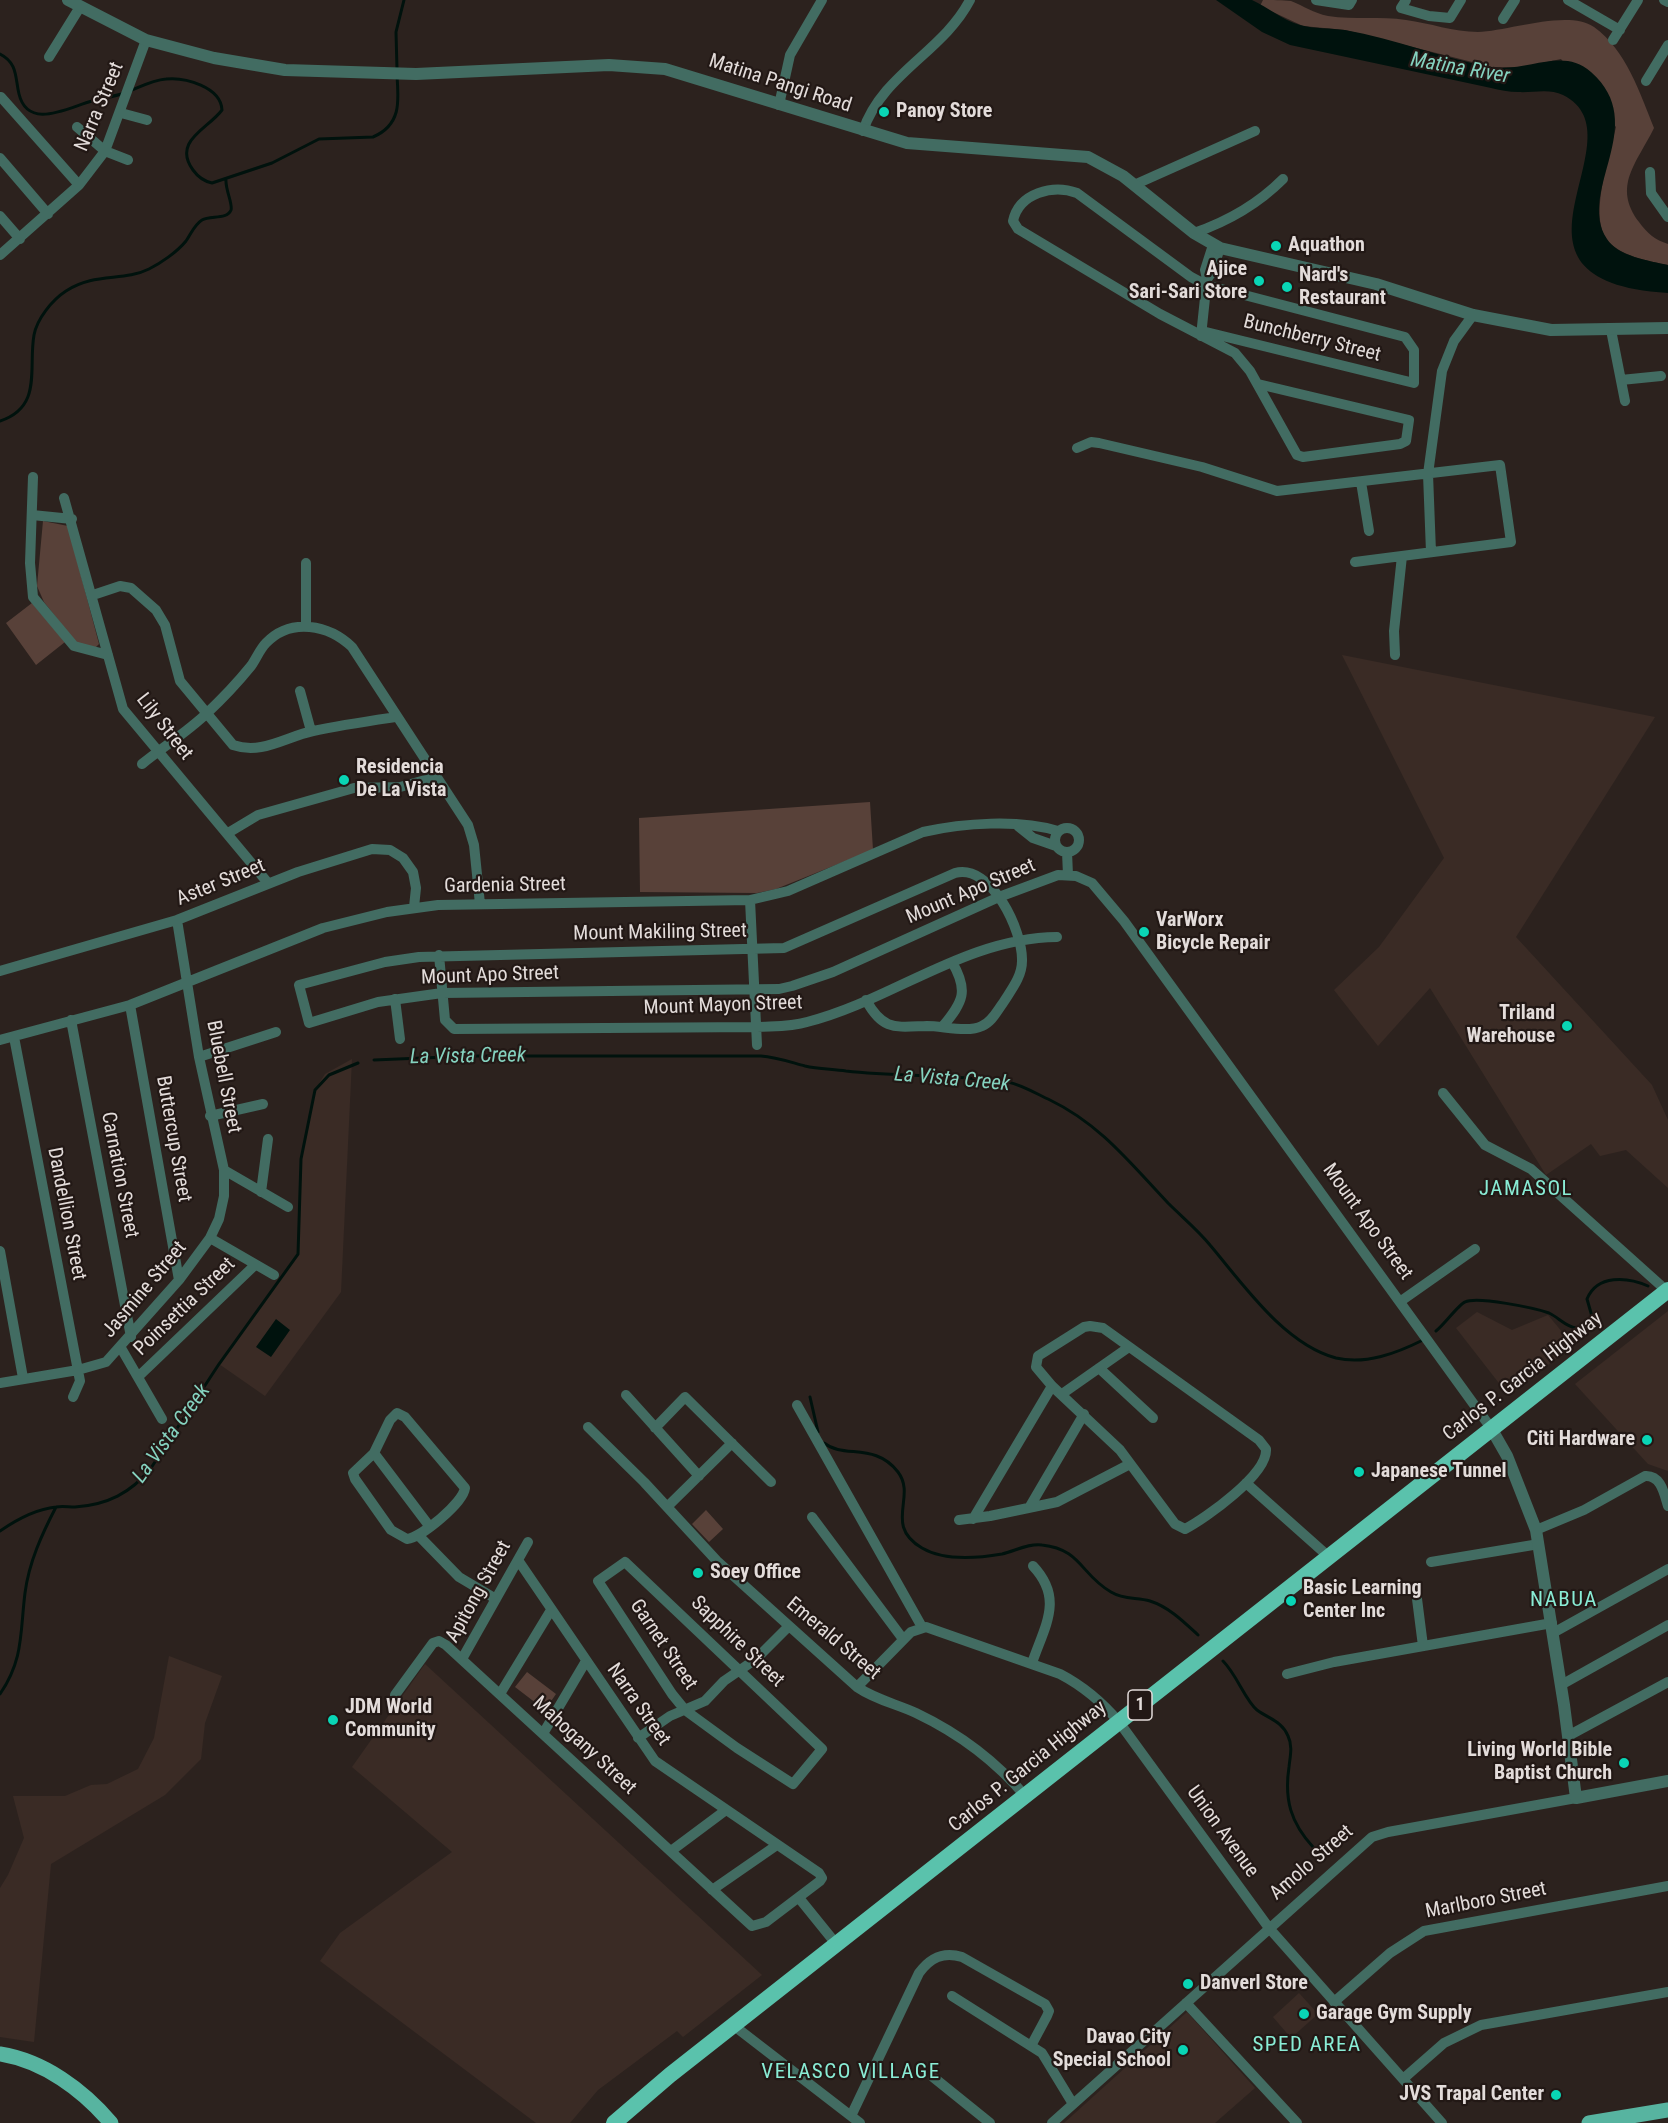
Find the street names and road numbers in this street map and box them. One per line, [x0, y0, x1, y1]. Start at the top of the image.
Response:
street label: Matina Pangi Road [706, 50, 854, 118]
street label: Narra Street [70, 59, 130, 155]
street label: Bunchberry Street [1241, 310, 1383, 368]
street label: Lily Street [130, 689, 198, 765]
street label: Aster Street [173, 854, 269, 912]
street label: Mount Apo Street [903, 854, 1039, 930]
street label: Gardenia Street [444, 873, 566, 899]
street label: Mount Makiling Street [573, 919, 747, 947]
street label: Mount Apo Street [421, 962, 559, 990]
street label: Mount Mayon Street [643, 991, 803, 1021]
street label: Bluebell Street [200, 1019, 246, 1135]
street label: Buttercup Street [150, 1074, 196, 1204]
street label: Carnation Street [95, 1110, 143, 1240]
street label: Dandellion Street [41, 1145, 91, 1283]
street label: Mount Apo Street [1317, 1159, 1417, 1285]
street label: Jasmine Street [98, 1237, 192, 1343]
street label: Poinsettia Street [129, 1253, 241, 1361]
street label: Carlos P. Garcia Highway [1439, 1307, 1607, 1447]
street label: Apitong Street [441, 1537, 517, 1647]
street label: Sapphire Street [685, 1591, 789, 1693]
street label: Emerald Street [781, 1593, 885, 1685]
street label: Garnet Street [624, 1595, 702, 1695]
street label: Narra Street [601, 1659, 675, 1751]
road number: 1 [1128, 1690, 1152, 1720]
street label: Mahogany Street [527, 1692, 641, 1800]
street label: Carlos P. Garcia Highway [944, 1696, 1112, 1838]
street label: Union Avenue [1181, 1782, 1263, 1882]
street label: Amolo Street [1265, 1820, 1359, 1906]
street label: Marlboro Street [1424, 1878, 1548, 1924]

